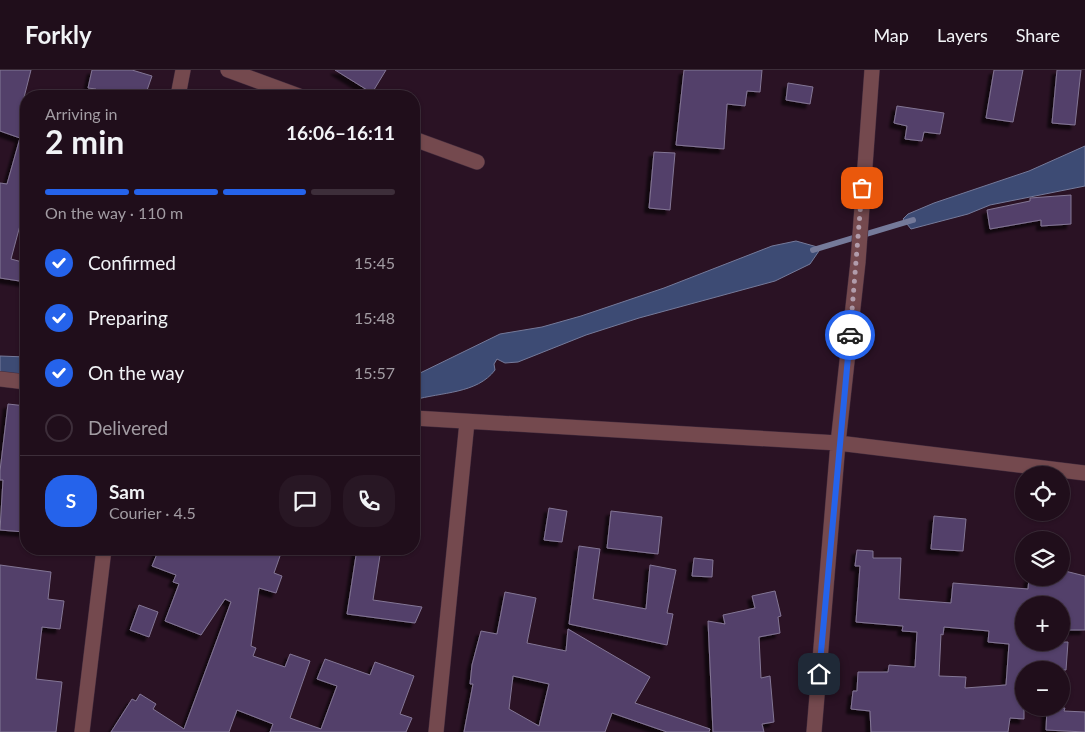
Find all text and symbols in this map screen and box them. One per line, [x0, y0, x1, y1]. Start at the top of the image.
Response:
text: Forkly [25, 20, 92, 49]
text: Map [873, 24, 909, 46]
text: Layers [937, 24, 988, 46]
text: Share [1016, 24, 1060, 46]
text: Arriving in [45, 104, 118, 123]
text: 16:06–16:11 [286, 121, 395, 144]
text: 2 min [45, 122, 124, 161]
pin [841, 167, 883, 209]
icon: bag [848, 174, 876, 202]
text: On the way · 110 m [45, 203, 183, 222]
icon: check [45, 249, 73, 277]
text: Confirmed [88, 251, 176, 274]
text: 15:45 [354, 253, 395, 272]
icon: check [45, 304, 73, 332]
text: Preparing [88, 306, 168, 329]
text: 15:48 [354, 308, 395, 327]
courier [825, 310, 875, 360]
icon: car [836, 321, 864, 349]
icon: check [45, 359, 73, 387]
text: On the way [88, 361, 184, 384]
text: 15:57 [354, 363, 395, 382]
text: Delivered [88, 416, 168, 439]
map controls [1015, 466, 1070, 716]
button: locate [1015, 466, 1070, 521]
button: chat [279, 475, 331, 527]
button: phone [343, 475, 395, 527]
text: Sam [109, 480, 145, 503]
text: S [66, 489, 76, 512]
text: Courier · 4.5 [109, 503, 196, 522]
button: layers [1015, 531, 1070, 586]
button: + [1015, 596, 1070, 651]
pin [798, 653, 840, 695]
icon: home [805, 660, 833, 688]
button: − [1015, 661, 1070, 716]

